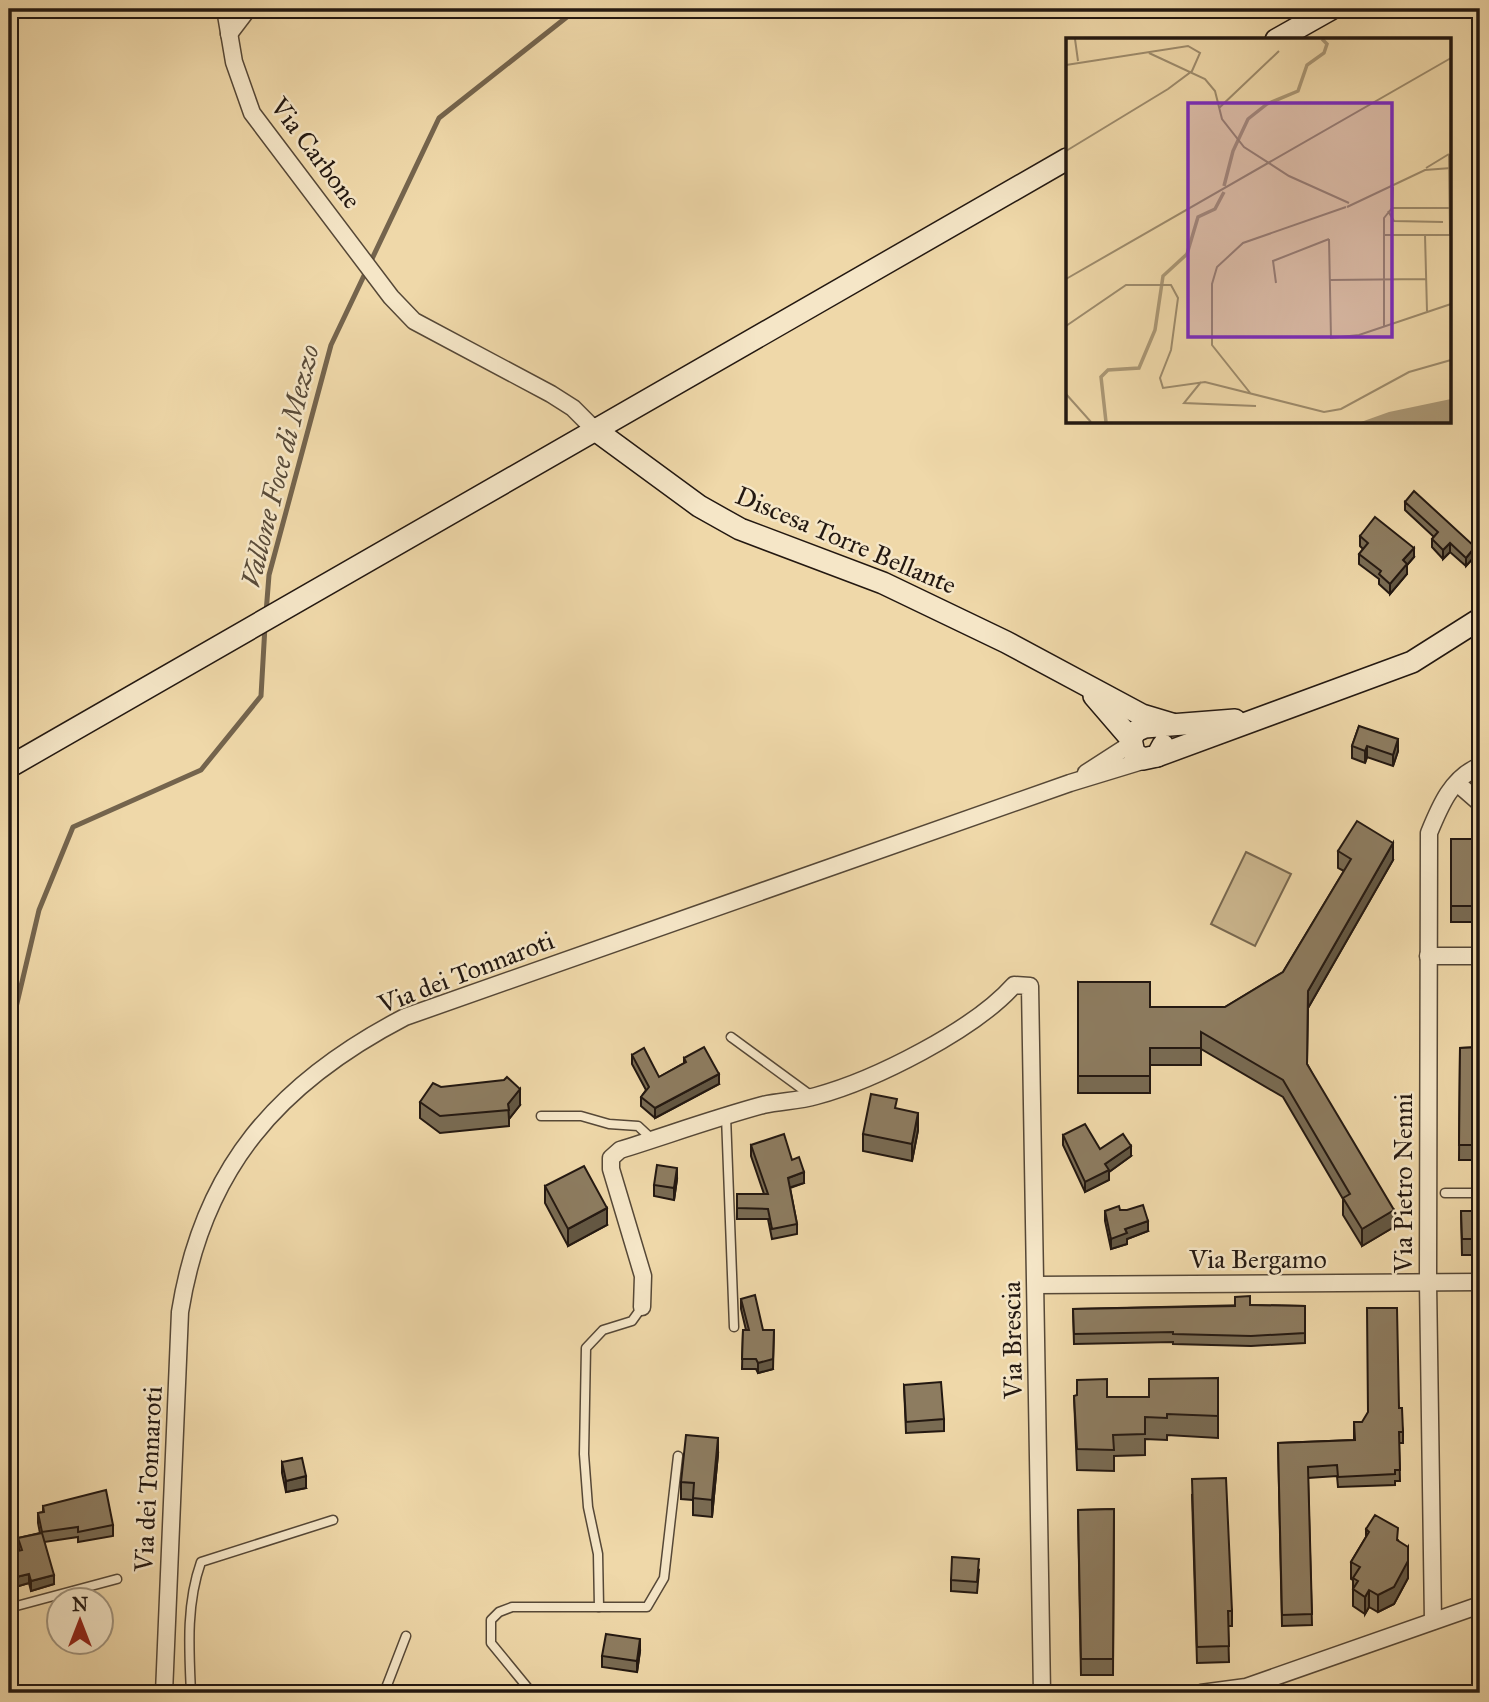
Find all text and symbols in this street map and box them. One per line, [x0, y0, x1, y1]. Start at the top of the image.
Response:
inset map [1066, 38, 1450, 424]
street label: Via Carbone [263, 90, 368, 215]
water label: Vallone Foce di Mezzo [233, 340, 327, 591]
street label: Discesa Torre Bellante [731, 479, 961, 601]
street label: Via dei Tonnaroti [373, 924, 558, 1021]
street label: Via Pietro Nenni [1387, 1093, 1419, 1274]
street label: Via Bergamo [1188, 1243, 1327, 1275]
street label: Via Brescia [995, 1281, 1029, 1400]
street label: Via dei Tonnaroti [127, 1385, 169, 1574]
north arrow [46, 1586, 116, 1656]
text: N [72, 1593, 88, 1616]

